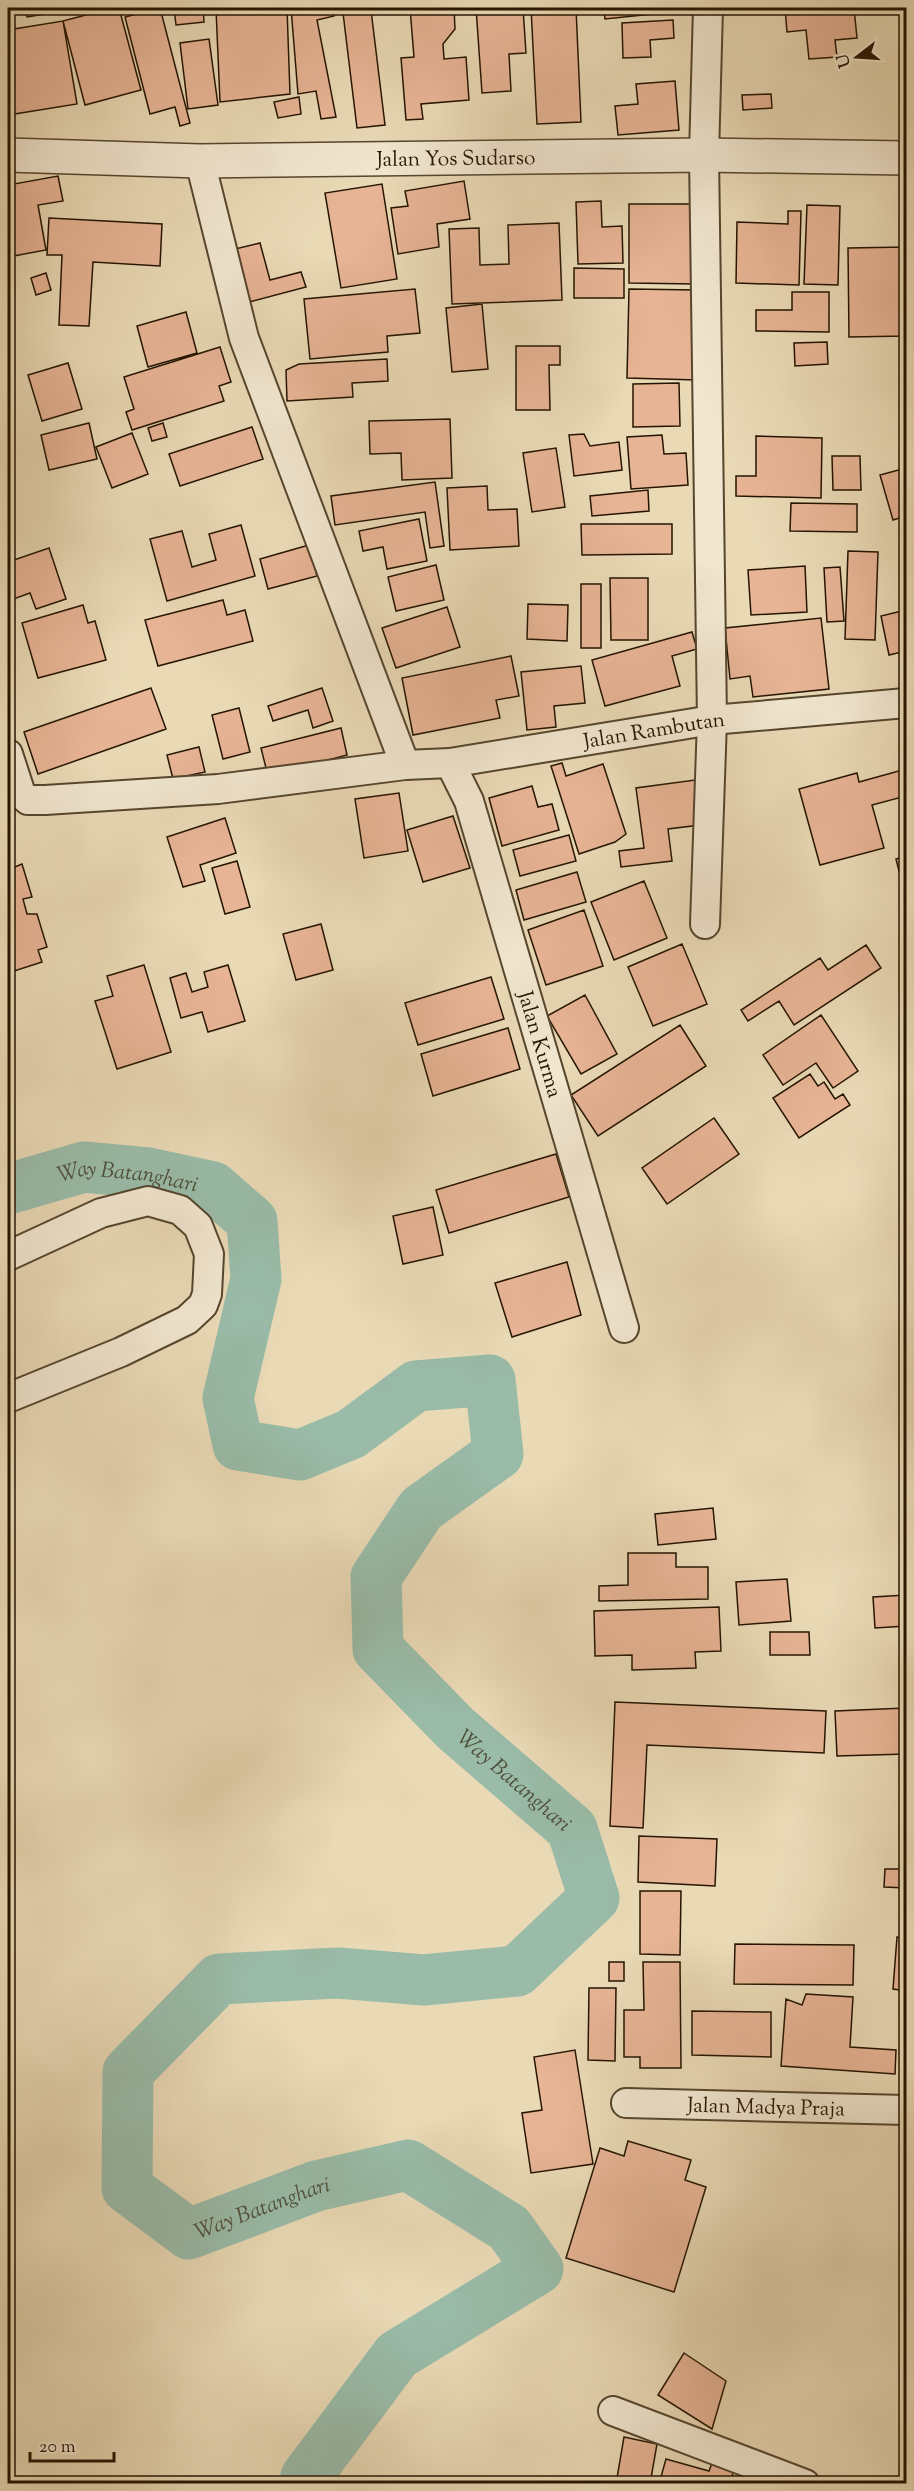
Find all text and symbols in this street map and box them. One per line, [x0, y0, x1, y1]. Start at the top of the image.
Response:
north arrow [827, 27, 887, 87]
text: U [832, 50, 858, 70]
street label: Jalan Yos Sudarso [375, 144, 536, 176]
street label: Jalan Rambutan [580, 706, 726, 758]
street label: Jalan Kurma [508, 987, 569, 1102]
water label: Way Batanghari [54, 1154, 201, 1202]
water label: Way Batanghari [448, 1723, 577, 1841]
street label: Jalan Madya Praja [686, 2092, 845, 2125]
water label: Way Batanghari [190, 2170, 333, 2250]
scale bar [30, 2425, 114, 2463]
text: 20 m [39, 2435, 76, 2461]

